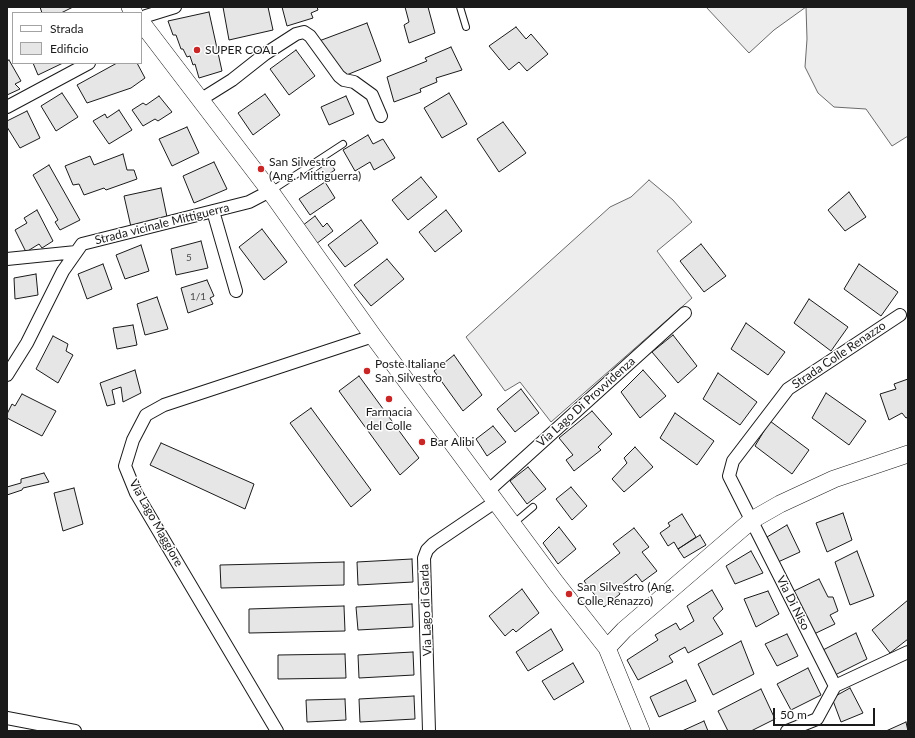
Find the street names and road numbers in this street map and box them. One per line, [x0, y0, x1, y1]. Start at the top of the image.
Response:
street label: Strada vicinale Mittiguerra [93, 200, 231, 248]
street label: Strada Colle Renazzo [789, 318, 889, 392]
street label: Via Lago Di Provvidenza [534, 354, 638, 450]
street label: Via Lago Maggiore [126, 477, 186, 569]
street label: Via Lago di Garda [417, 564, 435, 656]
street label: Via Di Niso [773, 573, 813, 633]

